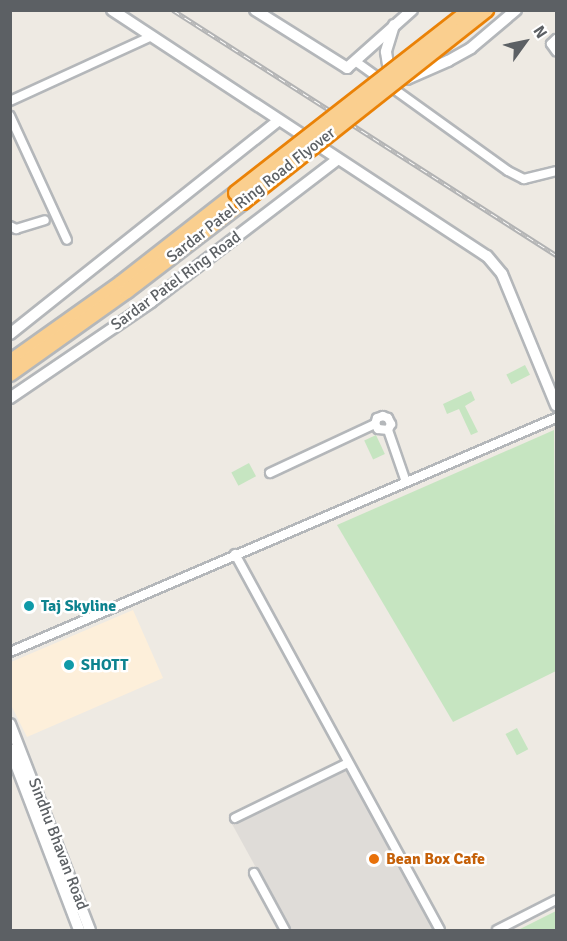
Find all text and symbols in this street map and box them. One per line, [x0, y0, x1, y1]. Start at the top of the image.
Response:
north arrow [495, 12, 555, 72]
text: N [529, 22, 552, 42]
street label: Sardar Patel Ring Road Flyover [163, 123, 339, 267]
street label: Sardar Patel Ring Road [107, 227, 245, 335]
place label: Taj Skyline [41, 596, 116, 616]
marker: Taj Skyline [22, 599, 36, 613]
place label: SHOTT [81, 655, 128, 675]
marker: SHOTT [62, 658, 76, 672]
street label: Sindhu Bhavan Road [24, 775, 92, 913]
place label: Bean Box Cafe [386, 849, 485, 869]
marker: Bean Box Cafe [367, 852, 381, 866]

